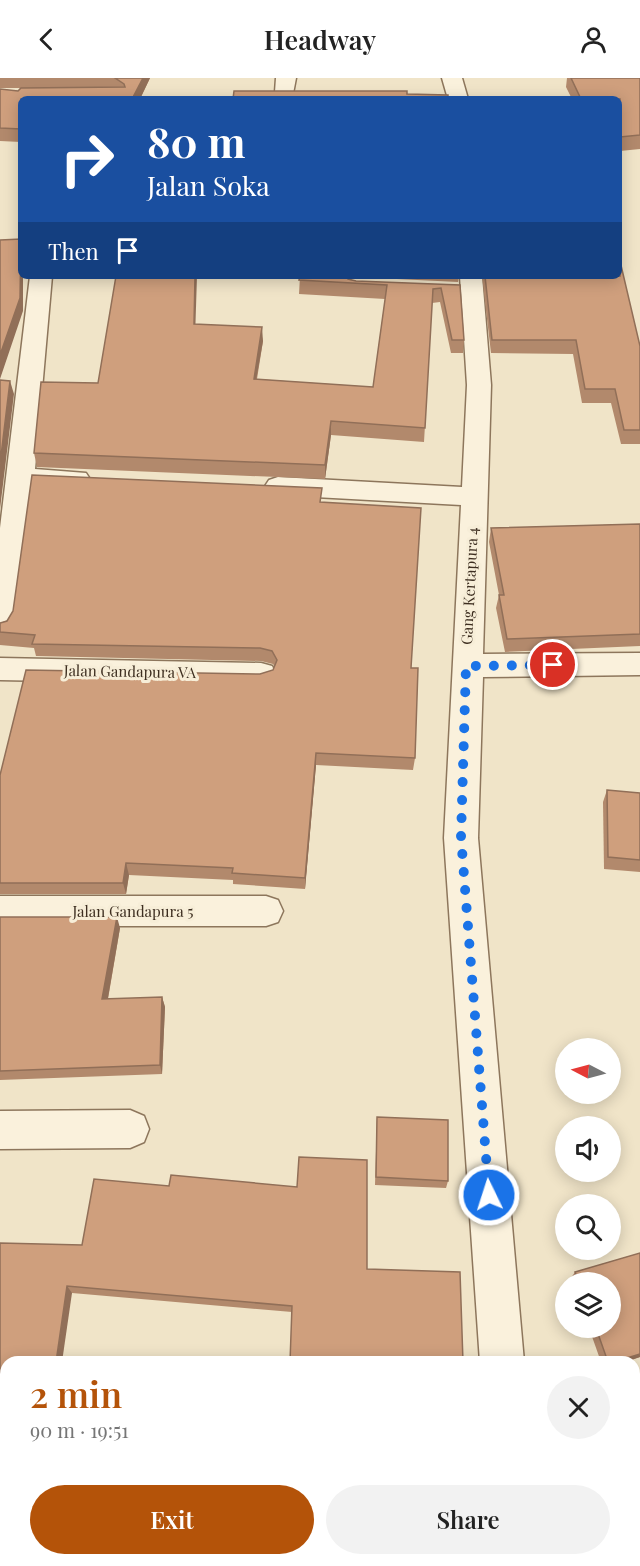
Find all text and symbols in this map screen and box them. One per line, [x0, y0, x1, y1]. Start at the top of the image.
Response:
text: Headway [264, 21, 376, 57]
icon: back [30, 23, 63, 56]
icon: person [577, 23, 610, 56]
text: 80 m [147, 113, 245, 169]
icon: right [48, 120, 126, 198]
text: Jalan Soka [147, 167, 270, 203]
icon: arrive [111, 234, 144, 267]
text: Then [48, 236, 99, 266]
street label: Gang Kertapura 4 [456, 527, 482, 645]
pin [527, 639, 578, 690]
icon: arrive [536, 648, 569, 681]
street label: Jalan Gandapura VA [63, 660, 197, 682]
street label: Jalan Gandapura 5 [72, 901, 193, 921]
north arrow [555, 1038, 621, 1104]
map controls [555, 1038, 621, 1338]
button: sound [555, 1116, 621, 1182]
position arrow [457, 1163, 521, 1227]
button: search [555, 1194, 621, 1260]
button: layers [555, 1272, 621, 1338]
text: 2 min [30, 1369, 122, 1417]
button: close [547, 1376, 610, 1439]
text: 90 m · 19:51 [30, 1416, 129, 1443]
button: Exit [30, 1485, 314, 1554]
button: Share [326, 1485, 610, 1554]

